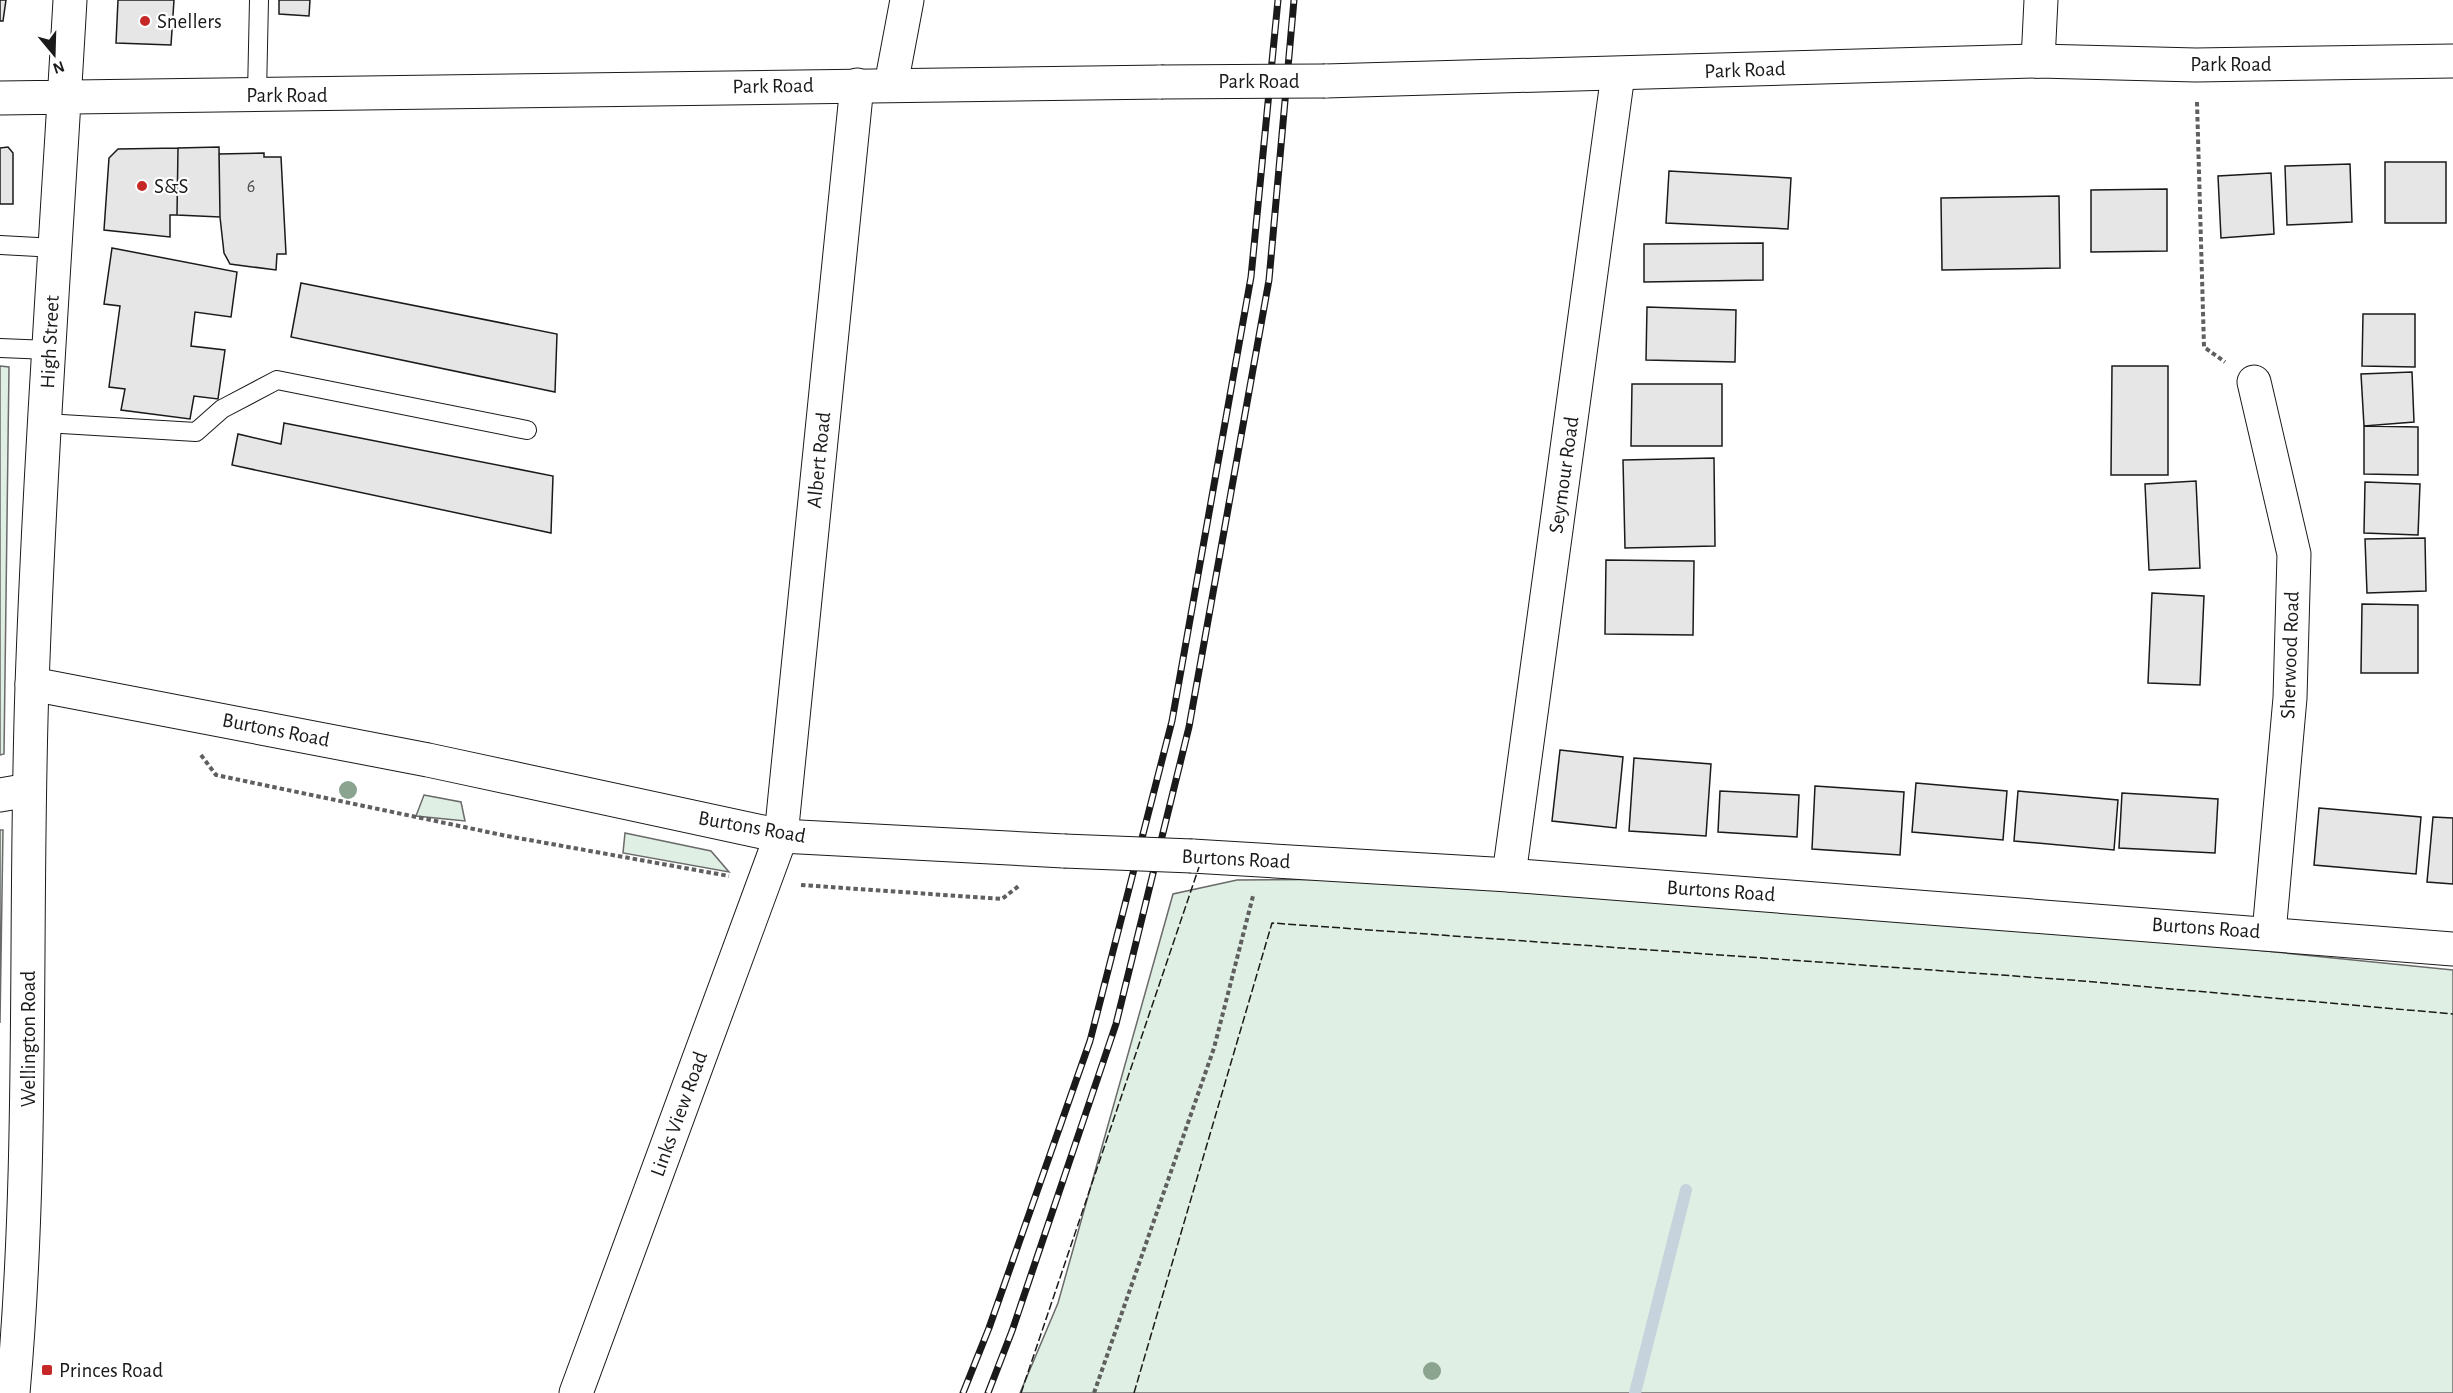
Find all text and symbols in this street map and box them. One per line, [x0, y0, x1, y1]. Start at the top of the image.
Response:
place label: Snellers [157, 11, 222, 32]
marker: Snellers [138, 14, 152, 28]
north arrow [24, 24, 84, 84]
street label: Park Road [2190, 54, 2272, 75]
text: N [51, 58, 66, 77]
street label: Park Road [1704, 58, 1786, 82]
street label: Park Road [1218, 71, 1300, 92]
street label: Park Road [732, 75, 814, 97]
street label: Park Road [246, 85, 328, 106]
place label: S&S [154, 176, 188, 197]
house number: 6 [247, 178, 255, 196]
marker: S&S [135, 179, 149, 193]
street label: High Street [37, 294, 63, 389]
street label: Albert Road [804, 411, 834, 509]
street label: Seymour Road [1545, 415, 1583, 535]
street label: Sherwood Road [2277, 591, 2303, 719]
street label: Burtons Road [221, 709, 332, 751]
street label: Burtons Road [697, 807, 808, 847]
street label: Burtons Road [1181, 846, 1291, 872]
street label: Burtons Road [1666, 877, 1776, 905]
street label: Burtons Road [2151, 914, 2261, 942]
street label: Wellington Road [18, 971, 39, 1107]
street label: Links View Road [647, 1049, 711, 1179]
place label: Princes Road [59, 1360, 163, 1381]
marker: Princes Road [40, 1363, 54, 1377]

